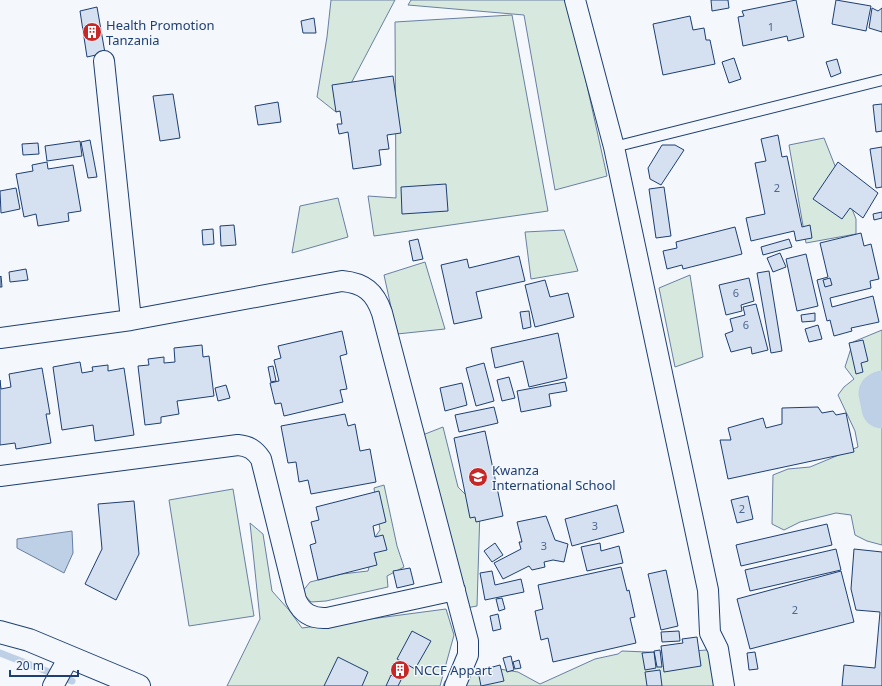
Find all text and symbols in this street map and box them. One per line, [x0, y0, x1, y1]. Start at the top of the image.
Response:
place label: Health Promotion Tanzania [106, 16, 215, 49]
house number: 1 [768, 19, 774, 34]
building icon: Health Promotion Tanzania [81, 21, 103, 43]
house number: 2 [774, 180, 780, 195]
house number: 6 [733, 285, 739, 300]
house number: 6 [743, 317, 749, 332]
place label: Kwanza International School [492, 461, 616, 494]
school or university icon: Kwanza International School [467, 466, 489, 488]
house number: 2 [739, 501, 745, 516]
house number: 3 [592, 518, 598, 533]
house number: 3 [541, 538, 547, 553]
house number: 2 [792, 602, 798, 617]
scale bar [10, 652, 78, 678]
text: 20 m [16, 657, 44, 674]
building icon: NCCF Appart [389, 659, 411, 681]
place label: NCCF Appart [414, 661, 492, 679]

